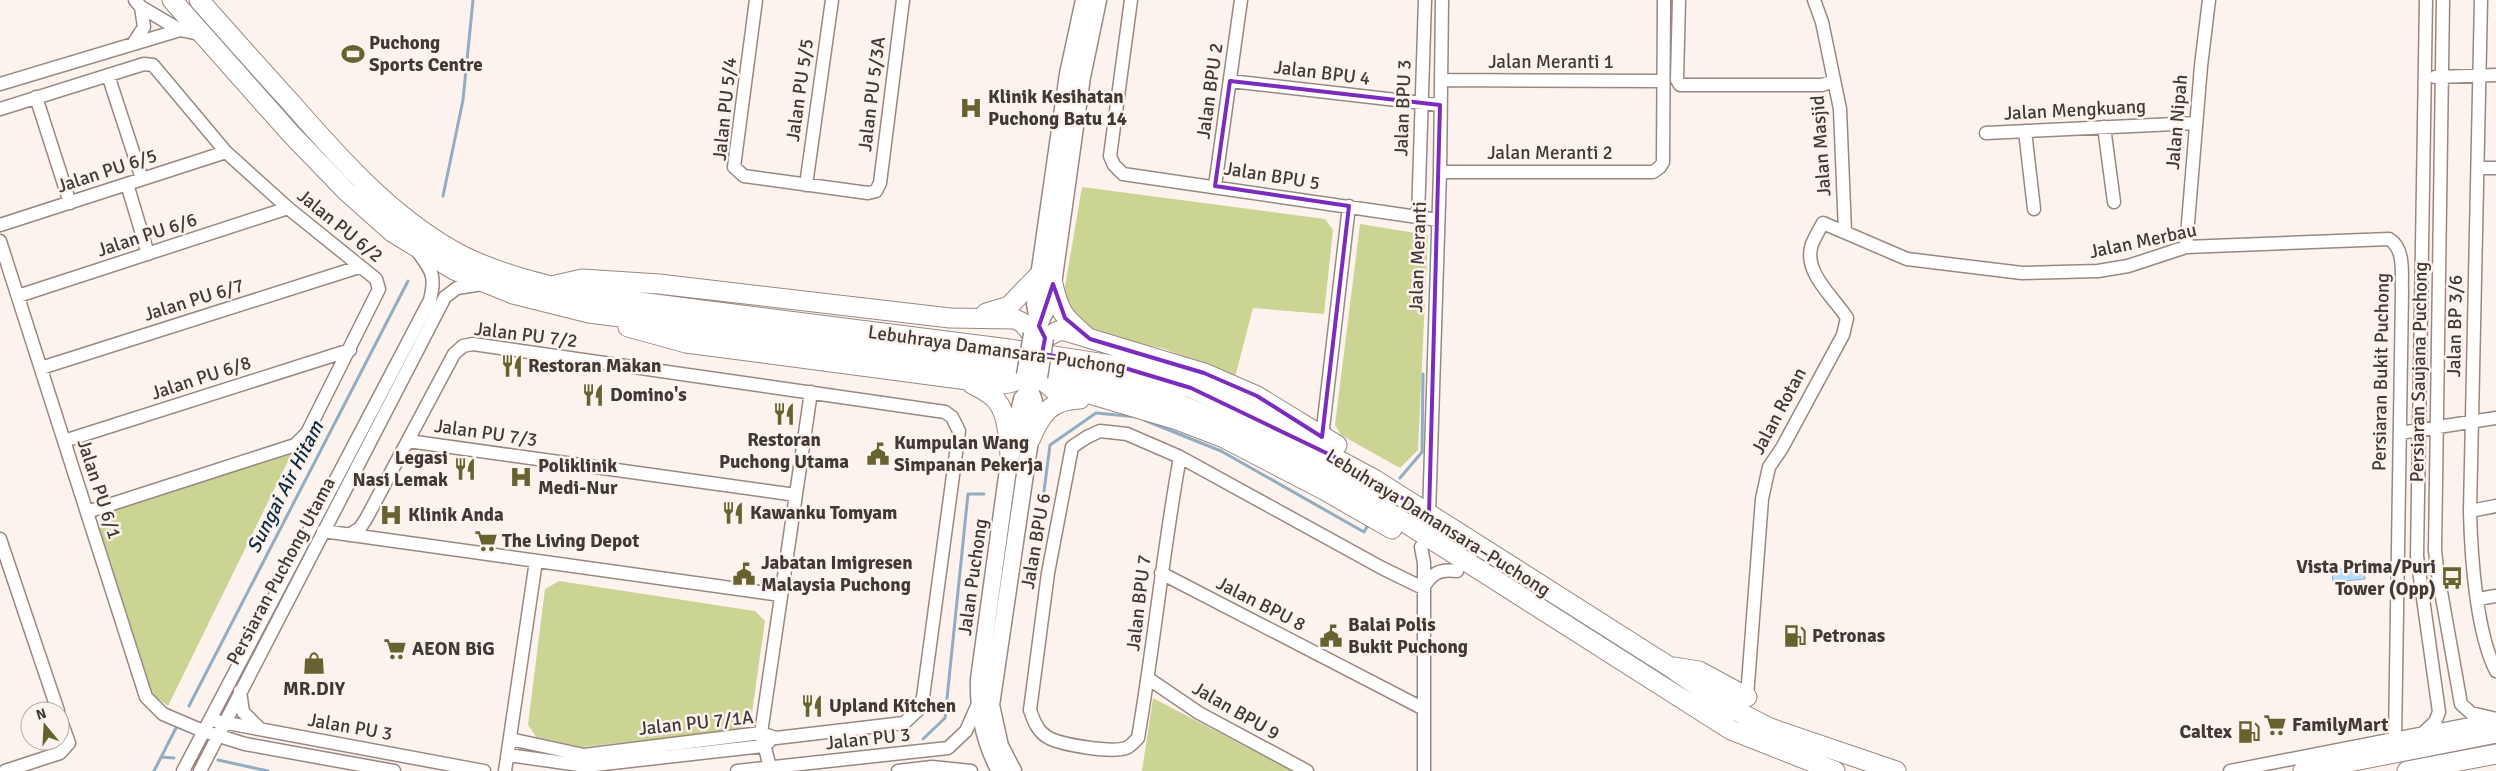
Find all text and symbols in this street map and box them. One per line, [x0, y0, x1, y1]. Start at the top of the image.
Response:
place label: Puchong Sports Centre [369, 31, 483, 77]
street label: Jalan PU 5/3A [853, 35, 891, 153]
street label: Jalan PU 5/5 [781, 37, 819, 143]
sports icon: Puchong Sports Centre [340, 41, 366, 67]
street label: Jalan BPU 2 [1191, 41, 1229, 141]
street label: Jalan Meranti 1 [1488, 50, 1614, 74]
street label: Jalan BPU 4 [1272, 55, 1372, 91]
street label: Jalan PU 5/4 [708, 56, 742, 162]
street label: Jalan BPU 3 [1389, 59, 1417, 157]
street label: Jalan Nipah [2161, 73, 2193, 171]
place label: Klinik Kesihatan Puchong Batu 14 [988, 85, 1127, 131]
street label: Jalan Mengkuang [2003, 94, 2147, 126]
hospital icon: Klinik Kesihatan Puchong Batu 14 [958, 95, 984, 121]
street label: Jalan Masjid [1805, 95, 1837, 197]
street label: Jalan Meranti 2 [1487, 141, 1613, 165]
street label: Jalan PU 6/5 [54, 144, 160, 198]
street label: Jalan BPU 5 [1222, 157, 1322, 195]
street label: Jalan PU 6/2 [292, 184, 388, 268]
street label: Jalan Meranti [1404, 201, 1432, 313]
street label: Jalan PU 6/6 [94, 208, 200, 262]
street label: Jalan Merbau [2087, 218, 2199, 264]
street label: Persiaran Saujana Puchong [2405, 261, 2433, 483]
street label: Jalan PU 6/7 [141, 273, 247, 327]
street label: Persiaran Bukit Puchong [2367, 273, 2395, 471]
street label: Jalan BP 3/6 [2442, 275, 2468, 377]
street label: Jalan PU 7/2 [473, 317, 579, 353]
street label: Lebuhraya Damansara–Puchong [866, 320, 1128, 380]
street label: Jalan PU 6/8 [148, 351, 254, 405]
restaurant icon: Restoran Makan [499, 353, 525, 379]
place label: Restoran Makan [528, 354, 661, 378]
street label: Jalan Rotan [1746, 363, 1812, 459]
restaurant icon: Domino's [580, 382, 606, 408]
place label: Domino's [610, 383, 687, 407]
restaurant icon: Restoran Puchong Utama [771, 401, 797, 427]
street label: Jalan PU 7/3 [433, 414, 539, 452]
water label: Sungai Air Hitam [241, 416, 329, 557]
place label: Restoran Puchong Utama [719, 428, 849, 474]
place label: Kumpulan Wang Simpanan Pekerja [894, 431, 1043, 477]
street label: Jalan PU 6/1 [72, 436, 126, 542]
public building icon: Kumpulan Wang Simpanan Pekerja [865, 441, 891, 467]
street label: Lebuhraya Damansara–Puchong [1321, 444, 1555, 602]
place label: Legasi Nasi Lemak [352, 446, 448, 492]
place label: Poliklinik Medi-Nur [538, 454, 618, 500]
restaurant icon: Legasi Nasi Lemak [452, 456, 478, 482]
hospital icon: Poliklinik Medi-Nur [508, 464, 534, 490]
street label: Persiaran Puchong Utama [221, 473, 341, 669]
street label: Jalan BPU 6 [1016, 491, 1056, 591]
restaurant icon: Kawanku Tomyam [720, 500, 746, 526]
place label: Kawanku Tomyam [750, 501, 897, 525]
hospital icon: Klinik Anda [378, 502, 404, 528]
place label: Klinik Anda [408, 503, 504, 527]
street label: Jalan Puchong [953, 517, 993, 637]
supermarket icon: The Living Depot [473, 528, 499, 554]
place label: The Living Depot [502, 529, 639, 553]
place label: Jabatan Imigresen Malaysia Puchong [761, 551, 913, 597]
street label: Jalan BPU 7 [1121, 553, 1157, 653]
place label: Vista Prima/Puri Tower (Opp) [2296, 555, 2436, 601]
public building icon: Jabatan Imigresen Malaysia Puchong [731, 561, 757, 587]
bus stop icon: Vista Prima/Puri Tower (Opp) [2439, 565, 2465, 591]
street label: Jalan BPU 8 [1212, 571, 1310, 637]
place label: Balai Polis Bukit Puchong [1348, 613, 1468, 659]
public building icon: Balai Polis Bukit Puchong [1318, 623, 1344, 649]
fuel station icon: Petronas [1782, 623, 1808, 649]
place label: Petronas [1812, 624, 1885, 648]
supermarket icon: AEON BiG [382, 636, 408, 662]
place label: AEON BiG [412, 637, 495, 661]
shop icon: MR.DIY [301, 650, 327, 676]
street label: Jalan BPU 9 [1188, 676, 1284, 746]
place label: MR.DIY [283, 677, 346, 701]
restaurant icon: Upland Kitchen [799, 693, 825, 719]
place label: Upland Kitchen [829, 694, 956, 718]
north arrow [20, 701, 70, 751]
text: N [34, 705, 48, 724]
street label: Jalan PU 7/1A [637, 705, 755, 741]
street label: Jalan PU 3 [306, 708, 394, 746]
supermarket icon: FamilyMart [2262, 712, 2288, 738]
place label: FamilyMart [2292, 713, 2388, 737]
fuel station icon: Caltex [2236, 719, 2262, 745]
place label: Caltex [2179, 720, 2233, 744]
street label: Jalan PU 3 [824, 723, 912, 755]

